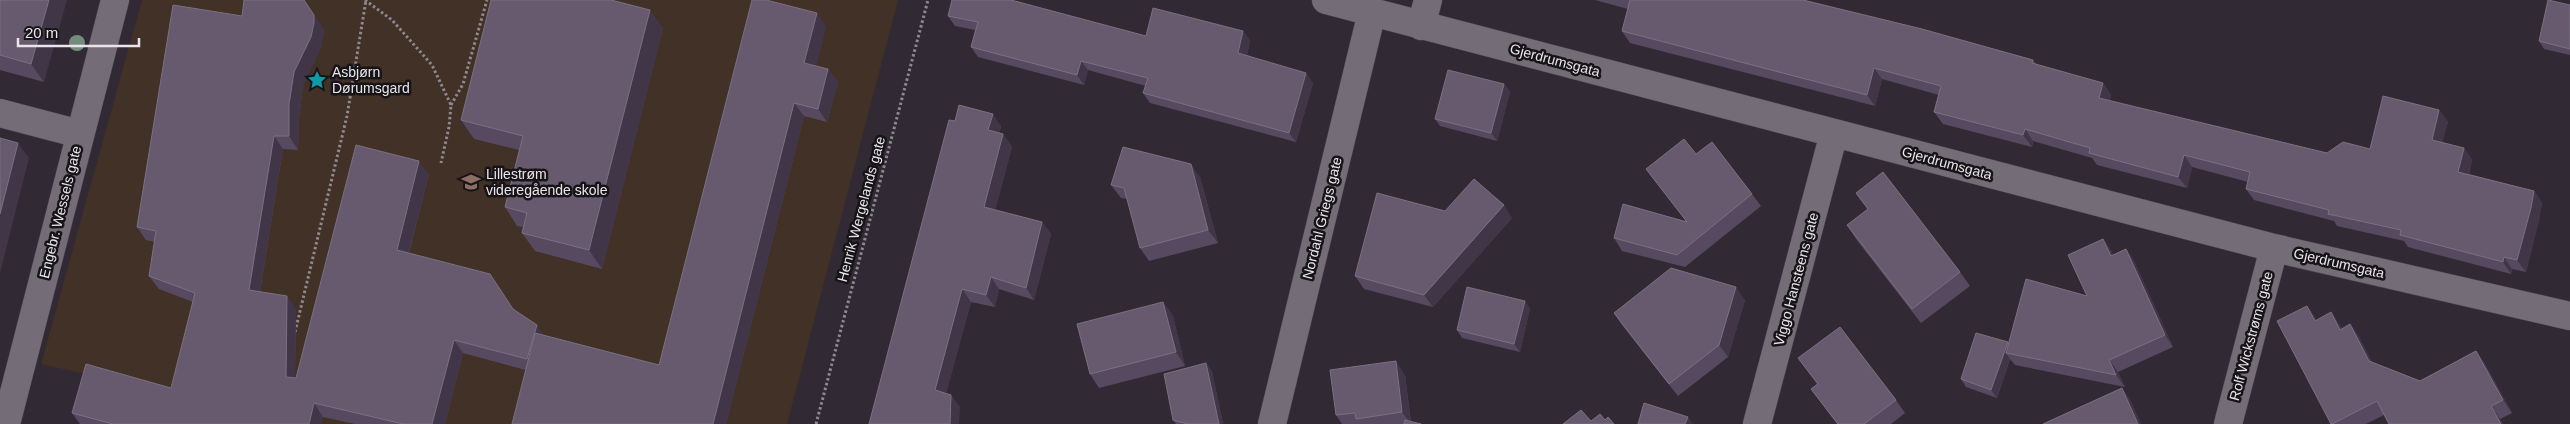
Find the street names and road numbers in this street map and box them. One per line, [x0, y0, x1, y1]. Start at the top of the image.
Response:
street label: Gjerdrumsgata [1508, 40, 1602, 80]
street label: Henrik Wergelands gate [834, 134, 888, 283]
street label: Gjerdrumsgata [1900, 143, 1994, 183]
street label: Engebr. Wessels gate [36, 144, 84, 280]
street label: Nordahl Griegs gate [1299, 155, 1345, 281]
street label: Viggo Hansteens gate [1770, 210, 1822, 347]
street label: Gjerdrumsgata [2292, 245, 2386, 281]
street label: Rolf Wickstrøms gate [2226, 269, 2276, 402]

